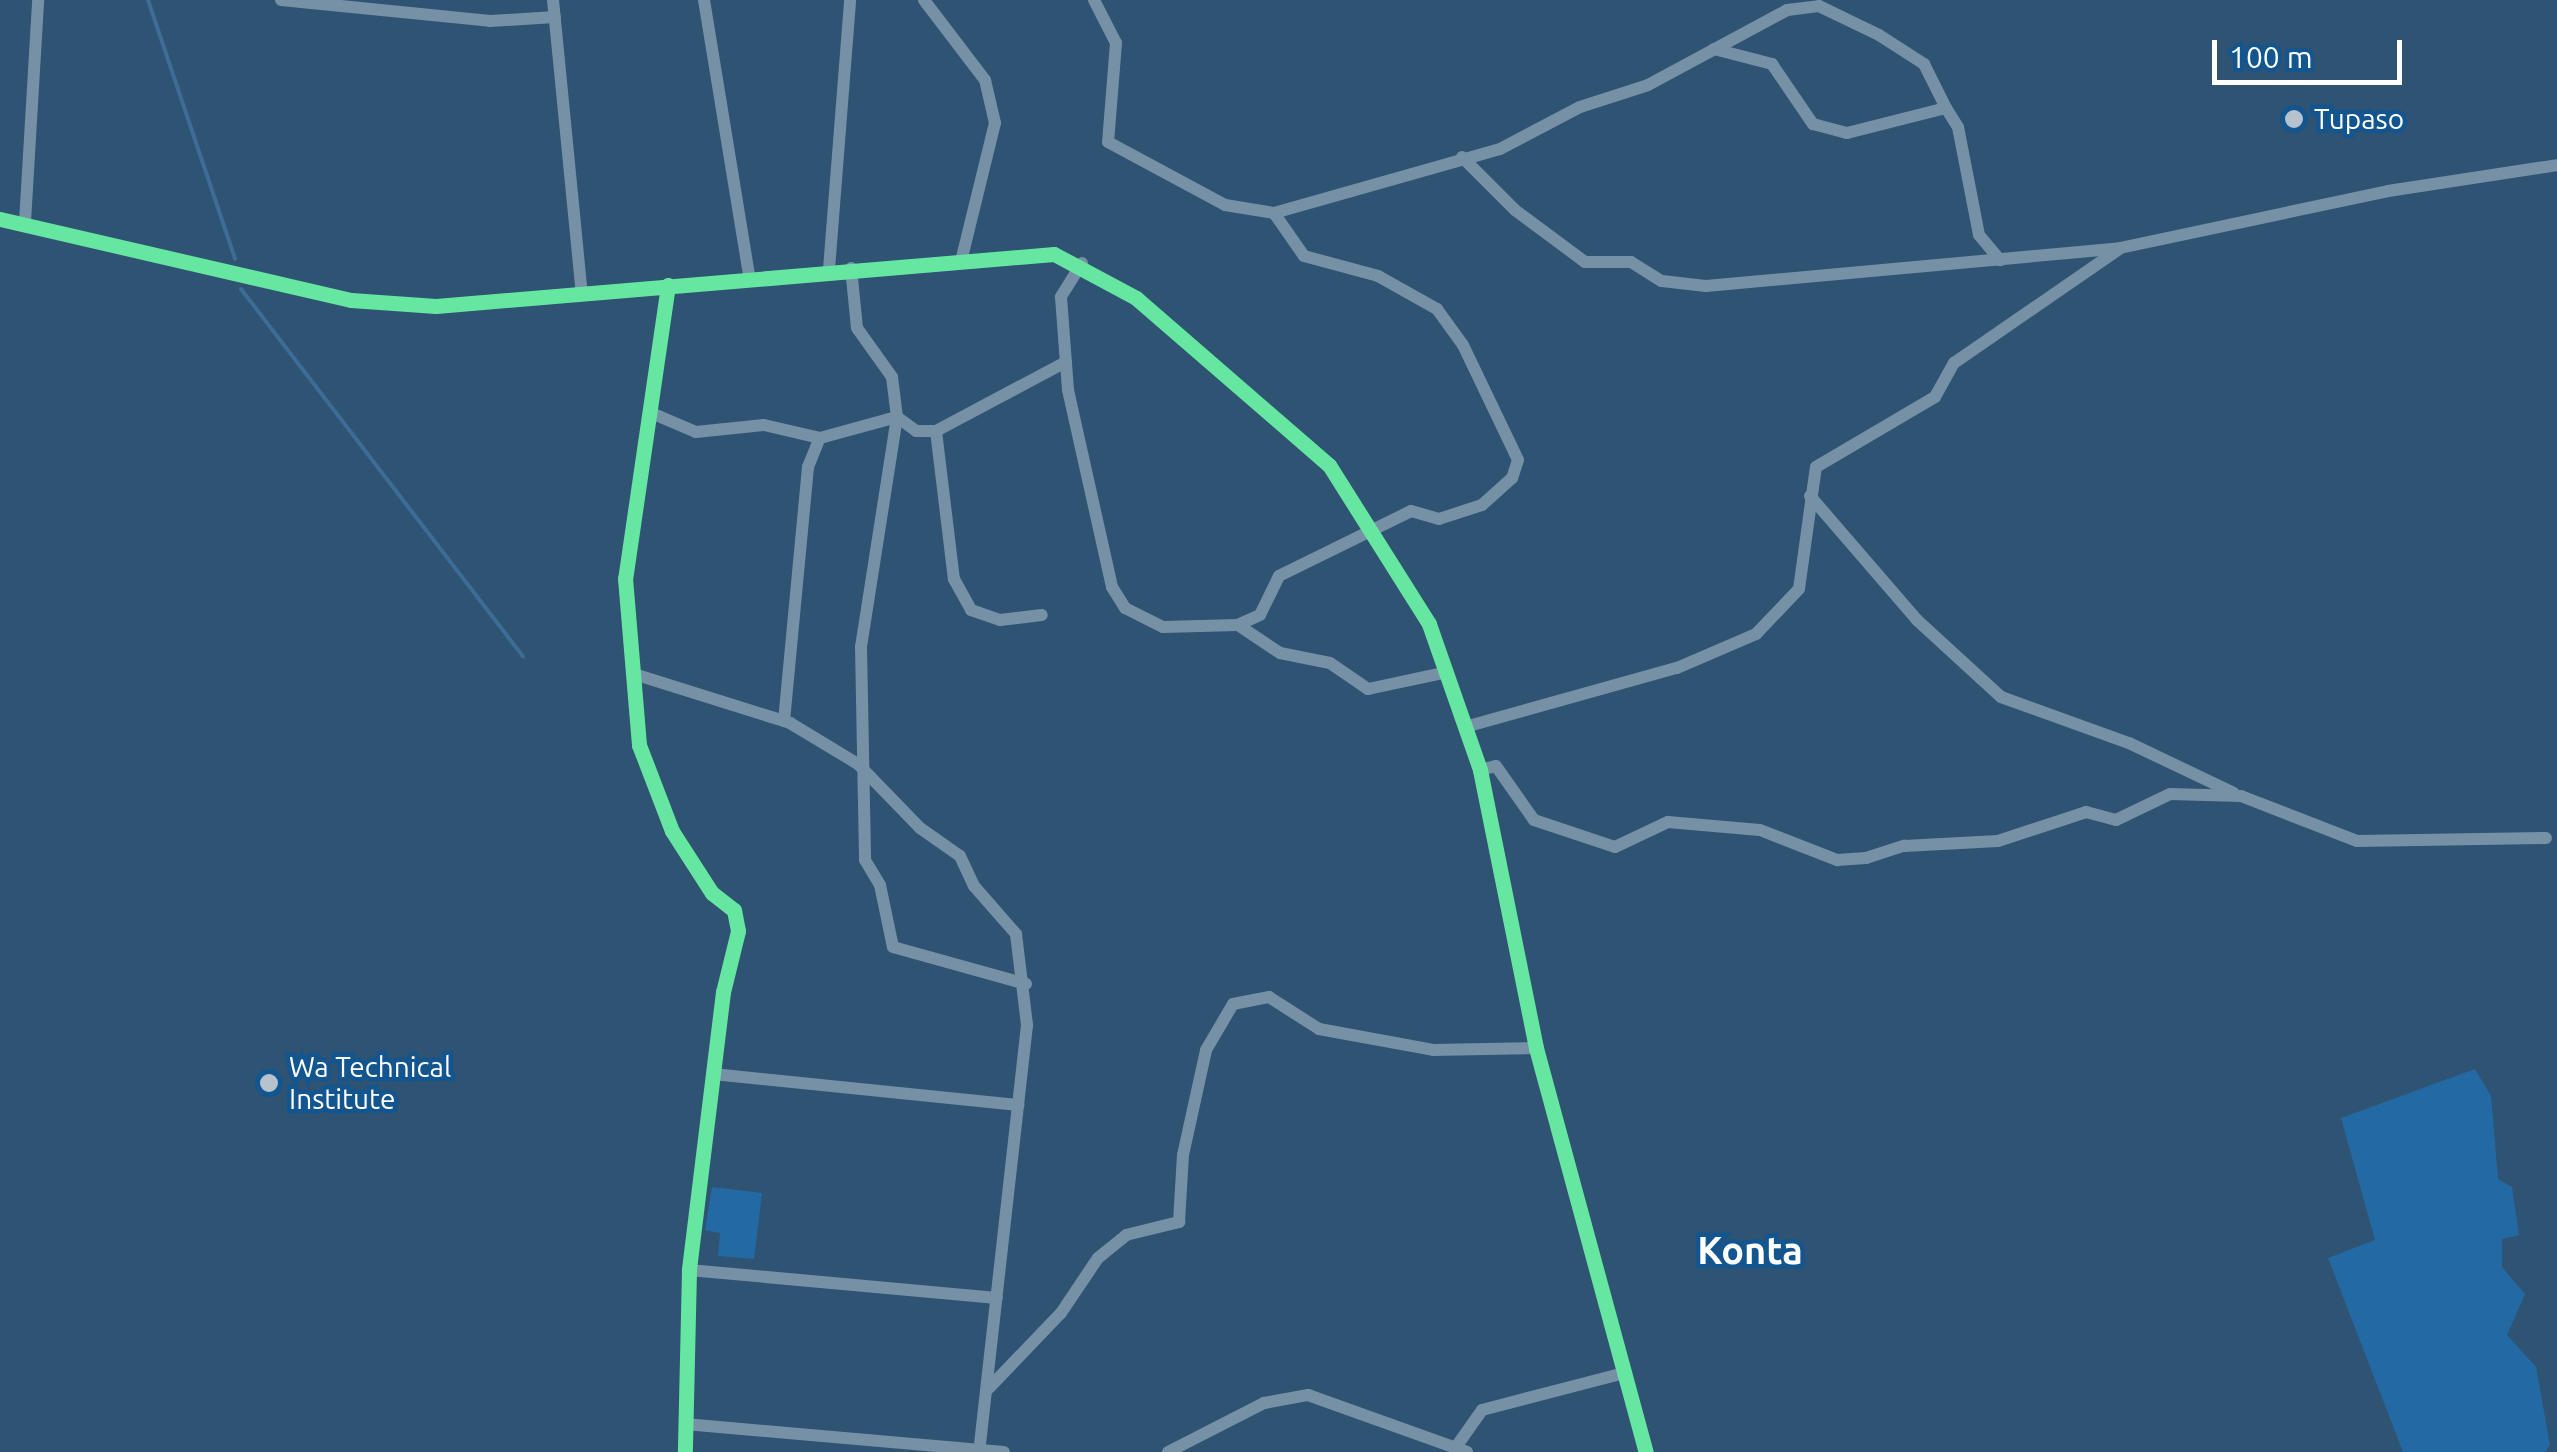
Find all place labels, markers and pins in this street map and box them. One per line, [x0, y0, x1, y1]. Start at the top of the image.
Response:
place label: Tupaso [2314, 102, 2404, 136]
marker: Tupaso [2283, 108, 2305, 130]
place label: Wa Technical Institute [289, 1050, 451, 1116]
marker: Wa Technical Institute [258, 1072, 280, 1094]

